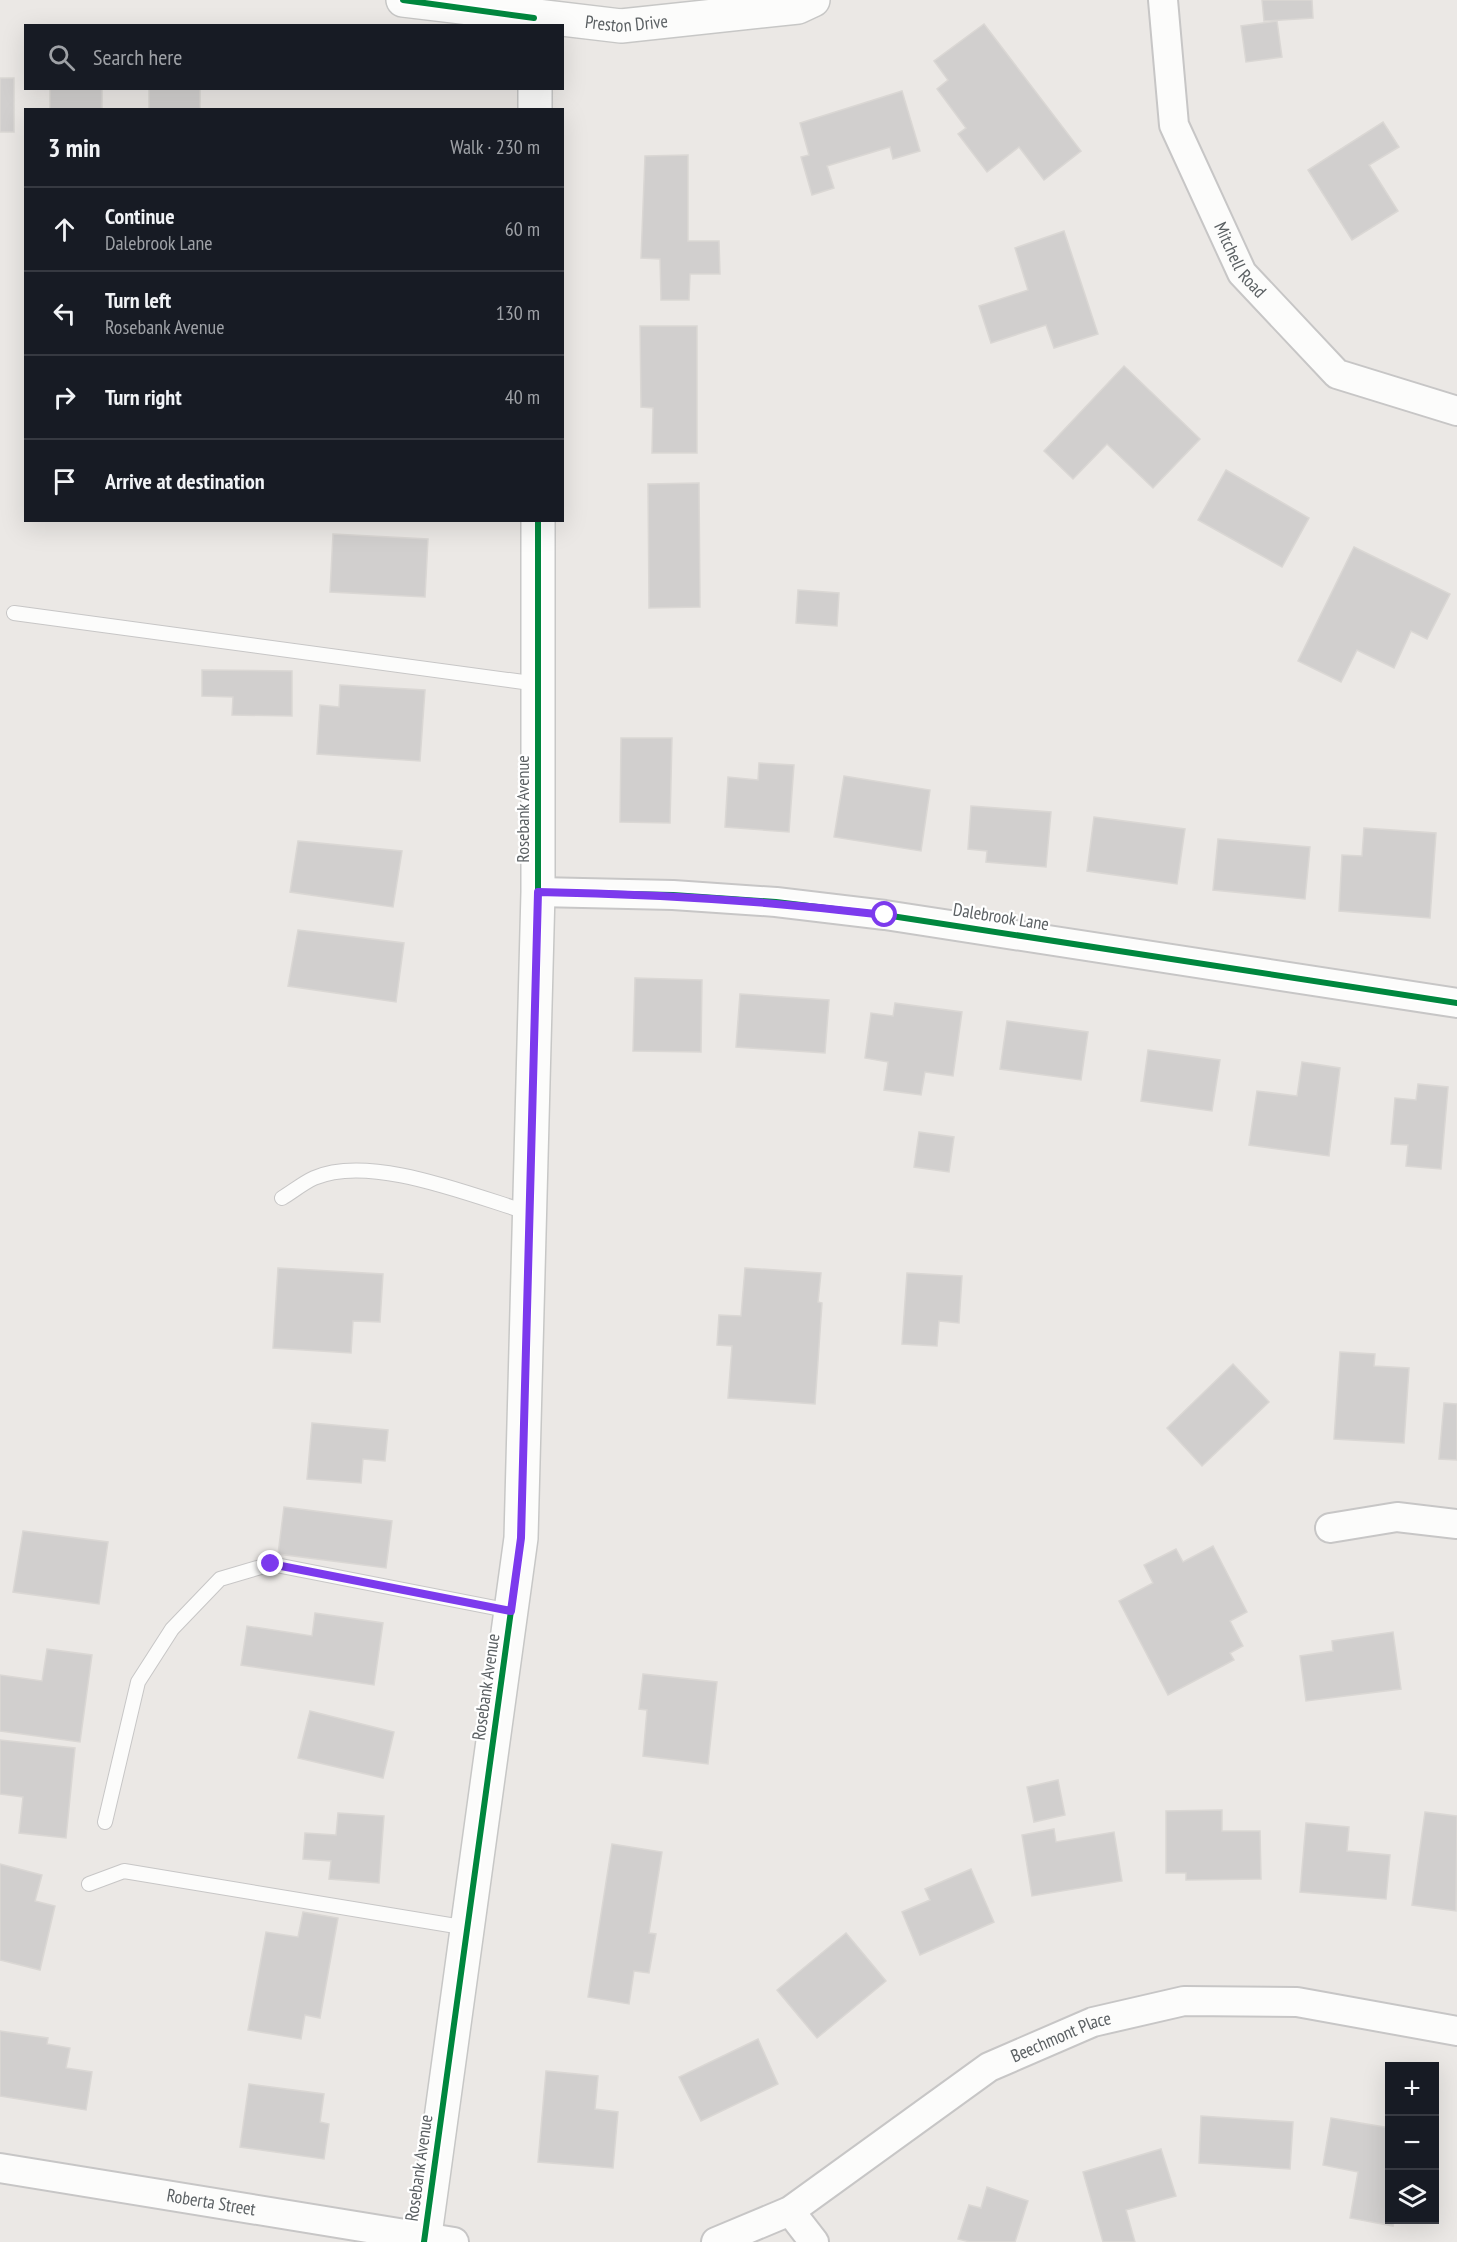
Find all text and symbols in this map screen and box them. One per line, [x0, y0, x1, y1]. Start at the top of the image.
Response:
street label: Preston Drive [584, 9, 669, 37]
search box [24, 24, 564, 90]
icon: search [45, 41, 78, 74]
text: Search here [93, 43, 182, 71]
text: 3 min [48, 131, 101, 164]
text: Walk · 230 m [450, 134, 540, 160]
text: Continue [105, 202, 175, 230]
icon: ahead [48, 213, 81, 246]
text: 60 m [505, 216, 540, 242]
street label: Mitchell Road [1209, 218, 1271, 302]
text: Dalebrook Lane [105, 230, 212, 256]
text: Turn left [105, 286, 171, 314]
icon: left [48, 297, 81, 330]
text: 130 m [496, 300, 540, 326]
text: Rosebank Avenue [105, 314, 225, 340]
icon: right [48, 381, 81, 414]
text: Turn right [105, 383, 182, 411]
text: 40 m [505, 384, 540, 410]
icon: arrive [48, 465, 81, 498]
text: Arrive at destination [105, 467, 265, 495]
street label: Rosebank Avenue [511, 755, 534, 863]
street label: Dalebrook Lane [952, 898, 1051, 935]
route start [871, 901, 897, 927]
route end [257, 1550, 283, 1576]
street label: Rosebank Avenue [467, 1632, 504, 1742]
street label: Beechmont Place [1007, 2006, 1113, 2067]
map controls [1385, 2062, 1439, 2224]
button: + [1385, 2062, 1439, 2116]
street label: Rosebank Avenue [400, 2113, 437, 2223]
button: − [1385, 2116, 1439, 2170]
button: layers [1385, 2170, 1439, 2224]
street label: Roberta Street [165, 2183, 257, 2221]

